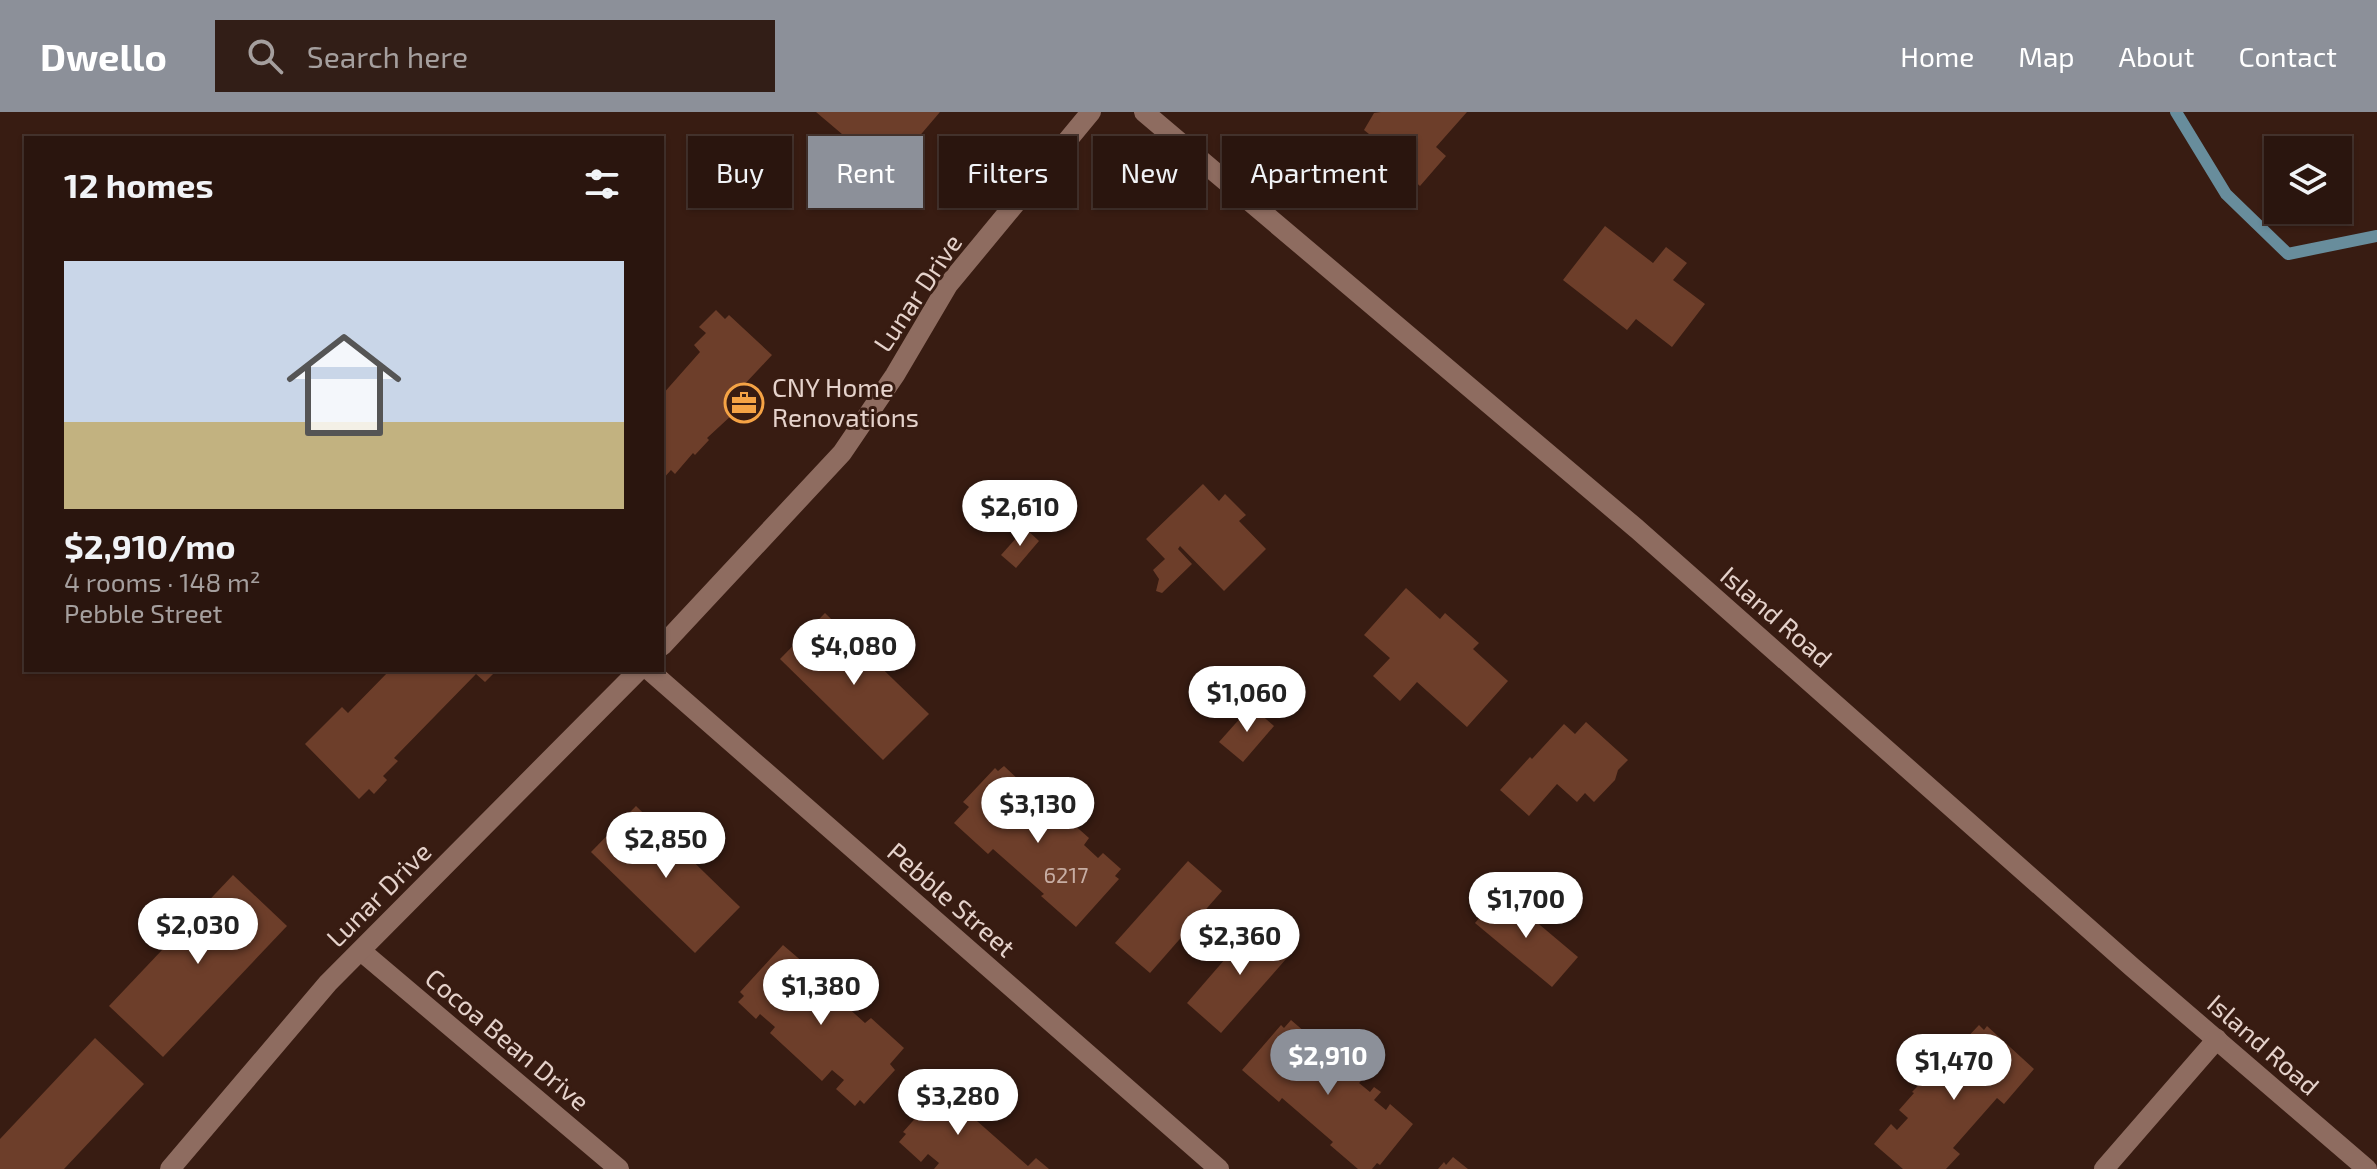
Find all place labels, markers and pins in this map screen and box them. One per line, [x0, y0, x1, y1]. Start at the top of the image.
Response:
place label: CNY Home Renovations [772, 371, 919, 432]
office icon: CNY Home Renovations [723, 382, 765, 424]
pin: $2,610 [955, 480, 1085, 548]
pin: $4,080 [789, 619, 919, 687]
pin: $1,060 [1182, 666, 1312, 734]
pin: $3,130 [973, 777, 1103, 845]
pin: $2,850 [601, 812, 731, 880]
pin: $1,700 [1461, 872, 1591, 940]
pin: $2,030 [133, 898, 263, 966]
pin: $2,360 [1175, 909, 1305, 977]
pin: $1,380 [756, 959, 886, 1027]
pin: $2,910 [1263, 1029, 1393, 1097]
pin: $1,470 [1889, 1034, 2019, 1102]
pin: $3,280 [893, 1069, 1023, 1137]

